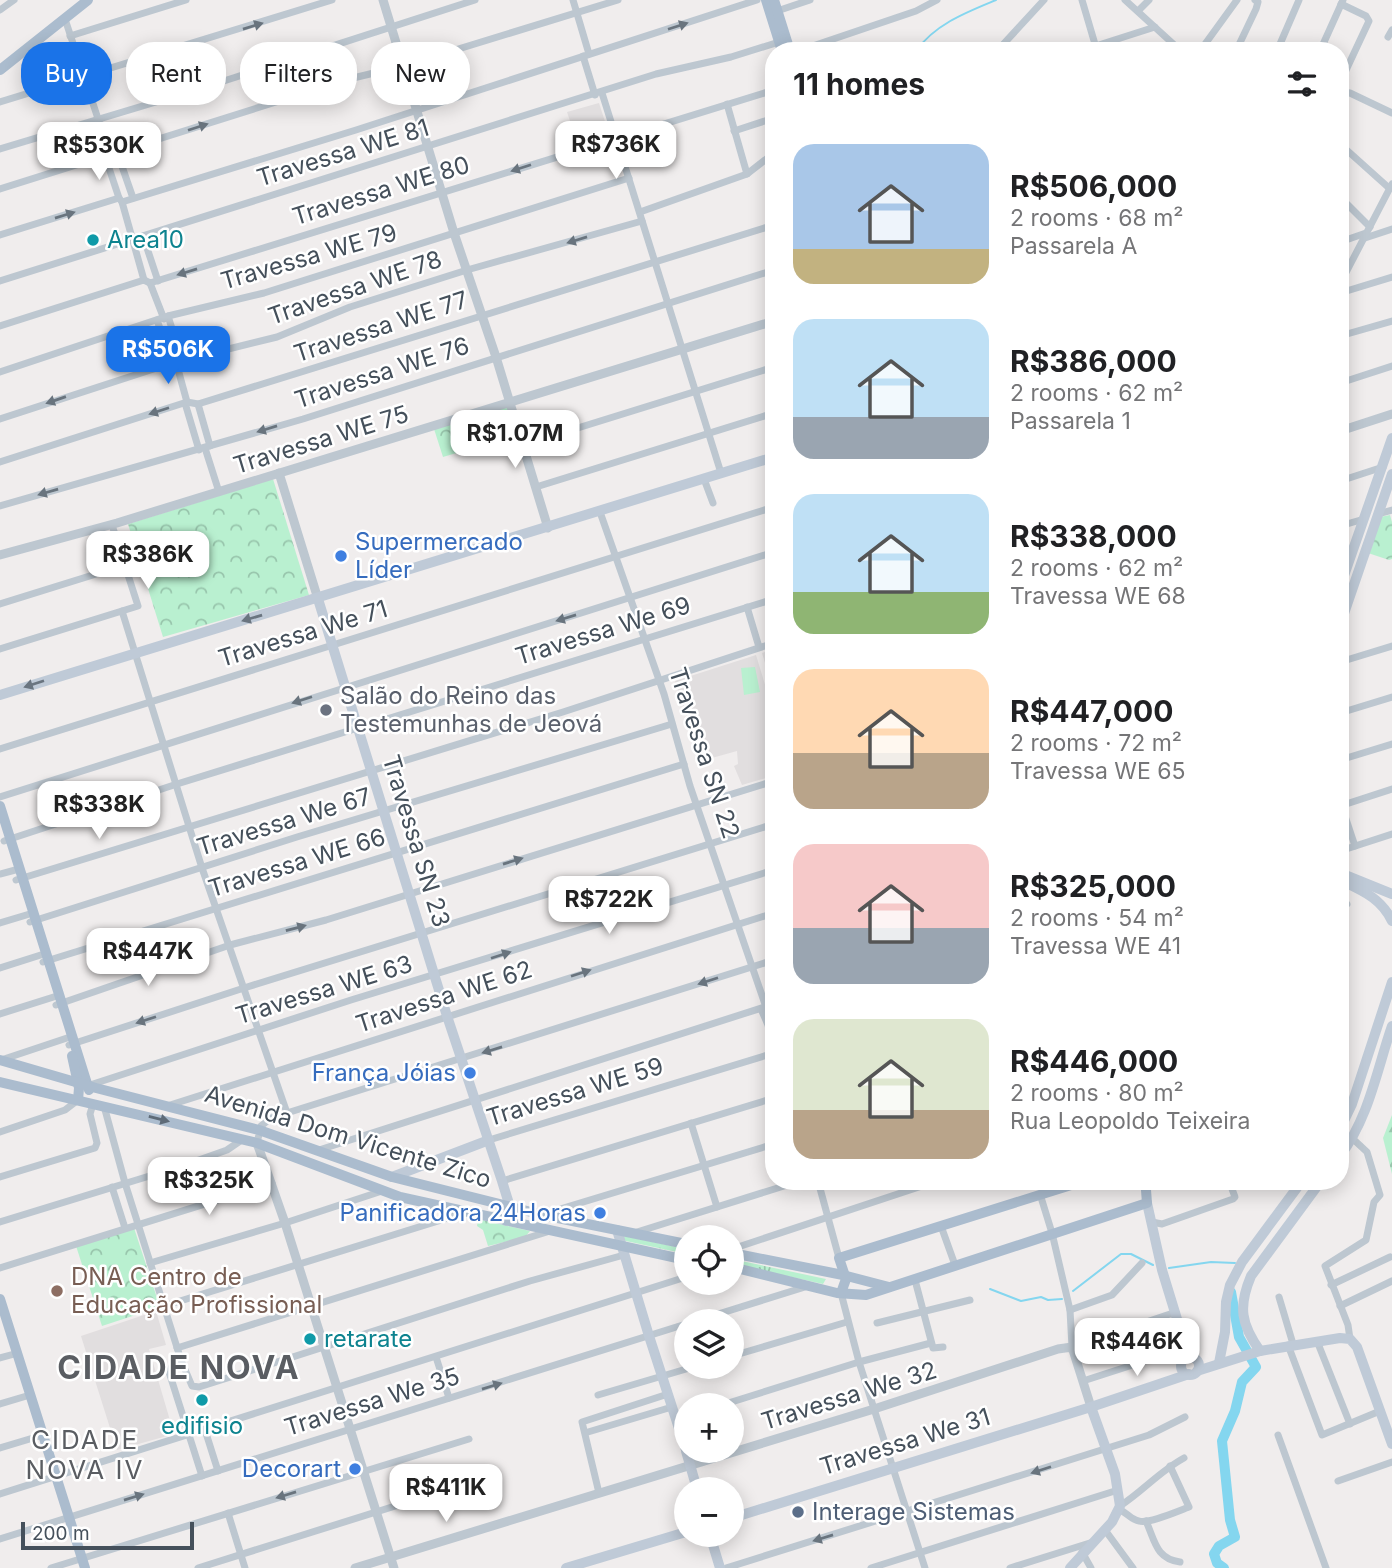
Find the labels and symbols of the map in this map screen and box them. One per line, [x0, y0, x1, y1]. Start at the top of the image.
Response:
one-way arrow [243, 20, 264, 30]
one-way arrow [668, 20, 689, 31]
street label: Travessa WE 81 [253, 113, 432, 192]
one-way arrow [188, 121, 209, 132]
pin: R$530K [42, 122, 156, 182]
pin: R$736K [559, 122, 673, 181]
street label: Travessa WE 80 [289, 150, 473, 231]
one-way arrow [510, 163, 531, 173]
one-way arrow [55, 209, 76, 220]
street label: Travessa WE 79 [217, 218, 400, 296]
place label: Area10 [107, 225, 184, 254]
marker: Area10 [85, 232, 101, 248]
one-way arrow [566, 236, 587, 246]
street label: Travessa WE 78 [264, 244, 445, 331]
one-way arrow [176, 267, 197, 277]
street label: Travessa WE 77 [290, 285, 472, 368]
pin: R$506K [111, 326, 225, 386]
street label: Travessa WE 76 [291, 331, 473, 414]
one-way arrow [45, 395, 66, 406]
street label: Travessa WE 75 [230, 399, 412, 480]
one-way arrow [149, 407, 170, 417]
pin: R$1.07M [450, 410, 580, 470]
one-way arrow [256, 425, 277, 435]
one-way arrow [38, 488, 59, 498]
place label: Supermercado Líder [355, 527, 523, 584]
pin: R$386K [91, 532, 205, 591]
marker: Supermercado Líder [333, 548, 349, 564]
street label: Travessa We 69 [512, 590, 694, 671]
street label: Travessa We 71 [215, 594, 391, 673]
one-way arrow [241, 613, 262, 623]
one-way arrow [556, 613, 577, 623]
street label: Travessa SN 22 [663, 664, 746, 842]
one-way arrow [24, 679, 45, 690]
place label: Salão do Reino das Testemunhas de Jeová [340, 681, 602, 738]
one-way arrow [292, 695, 313, 706]
marker: Salão do Reino das Testemunhas de Jeová [318, 702, 334, 718]
street label: Travessa SN 23 [377, 751, 456, 930]
street label: Travessa We 67 [193, 781, 374, 862]
pin: R$338K [42, 782, 156, 841]
street label: Travessa WE 66 [205, 822, 389, 903]
one-way arrow [503, 856, 524, 866]
pin: R$722K [552, 876, 666, 936]
one-way arrow [285, 922, 307, 933]
pin: R$447K [91, 928, 205, 988]
street label: Travessa WE 63 [232, 949, 416, 1030]
one-way arrow [490, 949, 511, 960]
street label: Travessa WE 62 [352, 954, 535, 1039]
one-way arrow [571, 967, 592, 978]
one-way arrow [698, 976, 719, 987]
one-way arrow [136, 1015, 157, 1026]
one-way arrow [481, 1045, 502, 1055]
street label: Travessa WE 59 [483, 1051, 667, 1132]
place label: França Jóias [312, 1058, 456, 1087]
marker: França Jóias [462, 1065, 478, 1081]
street label: Avenida Dom Vicente Zico [201, 1079, 495, 1194]
one-way arrow [148, 1114, 170, 1125]
pin: R$325K [152, 1158, 266, 1217]
place label: Panificadora 24Horas [340, 1198, 586, 1227]
marker: Panificadora 24Horas [592, 1205, 608, 1221]
place label: DNA Centro de Educação Profissional [71, 1262, 322, 1319]
marker: DNA Centro de Educação Profissional [49, 1283, 65, 1299]
pin: R$446K [1080, 1318, 1194, 1378]
place label: retarate [324, 1324, 412, 1353]
marker: retarate [302, 1331, 318, 1347]
district label: CIDADE NOVA [57, 1348, 301, 1387]
street label: Travessa We 32 [758, 1355, 940, 1436]
street label: Travessa We 35 [281, 1361, 463, 1442]
one-way arrow [481, 1380, 502, 1390]
marker: edifisio [194, 1392, 210, 1408]
street label: Travessa We 31 [816, 1402, 994, 1481]
place label: edifisio [161, 1411, 243, 1440]
district label: CIDADE NOVA IV [26, 1424, 144, 1485]
place label: Decorart [242, 1454, 341, 1483]
marker: Decorart [347, 1461, 363, 1477]
pin: R$411K [389, 1464, 503, 1524]
one-way arrow [1030, 1465, 1051, 1476]
one-way arrow [275, 1490, 296, 1500]
one-way arrow [124, 1491, 145, 1502]
place label: Interage Sistemas [812, 1497, 1015, 1526]
marker: Interage Sistemas [790, 1504, 806, 1520]
scale bar [21, 1519, 194, 1551]
one-way arrow [813, 1533, 834, 1543]

